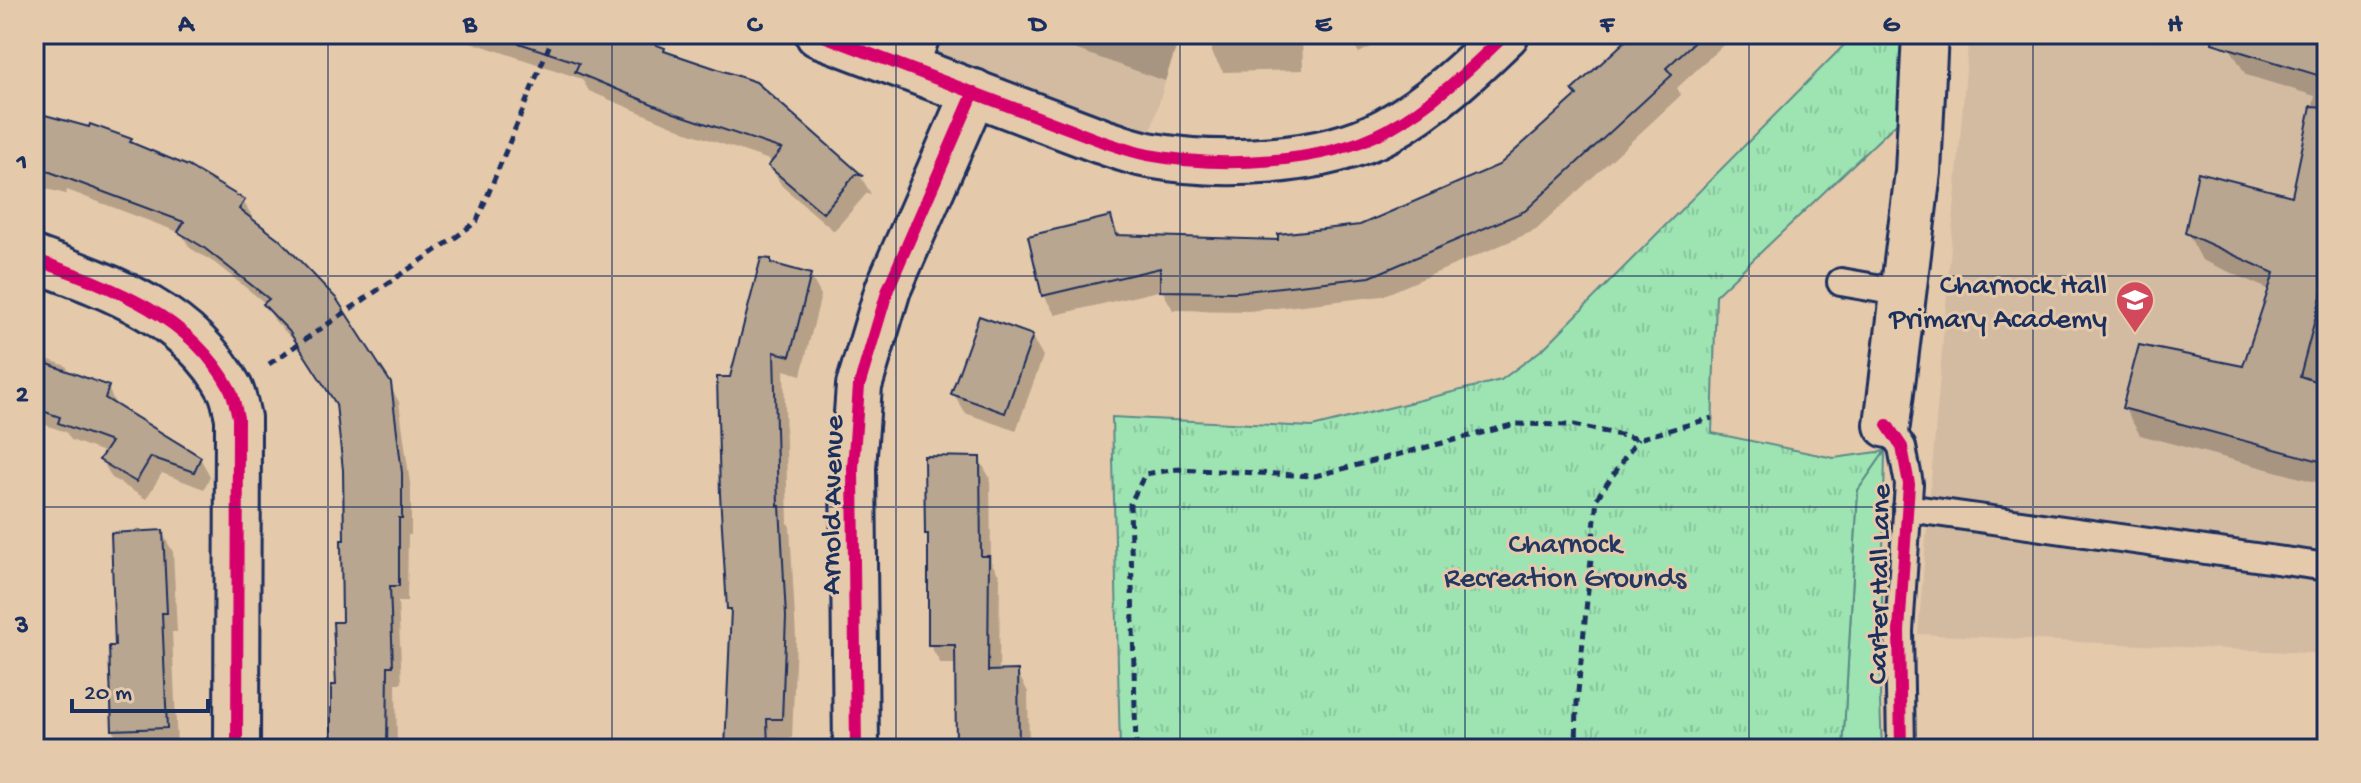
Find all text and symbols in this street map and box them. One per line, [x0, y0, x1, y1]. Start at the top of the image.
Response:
text: A [177, 11, 195, 42]
text: B [462, 11, 478, 42]
text: C [747, 11, 764, 42]
text: D [1028, 11, 1048, 42]
text: E [1315, 11, 1333, 42]
text: F [1599, 11, 1615, 42]
text: G [1883, 11, 1901, 42]
text: H [2168, 11, 2184, 42]
text: 1 [16, 149, 27, 180]
place label: Charnock Hall Primary Academy [1888, 270, 2107, 339]
school or university icon: Charnock Hall Primary Academy [2114, 279, 2156, 334]
text: 2 [16, 381, 29, 412]
street label: Arnold Avenue [815, 414, 854, 595]
street label: Carter Hall Lane [1862, 483, 1901, 685]
park label: Charnock Recreation Grounds [1444, 529, 1687, 598]
text: 3 [14, 612, 29, 643]
scale bar [72, 663, 208, 713]
text: 20 m [84, 680, 132, 709]

